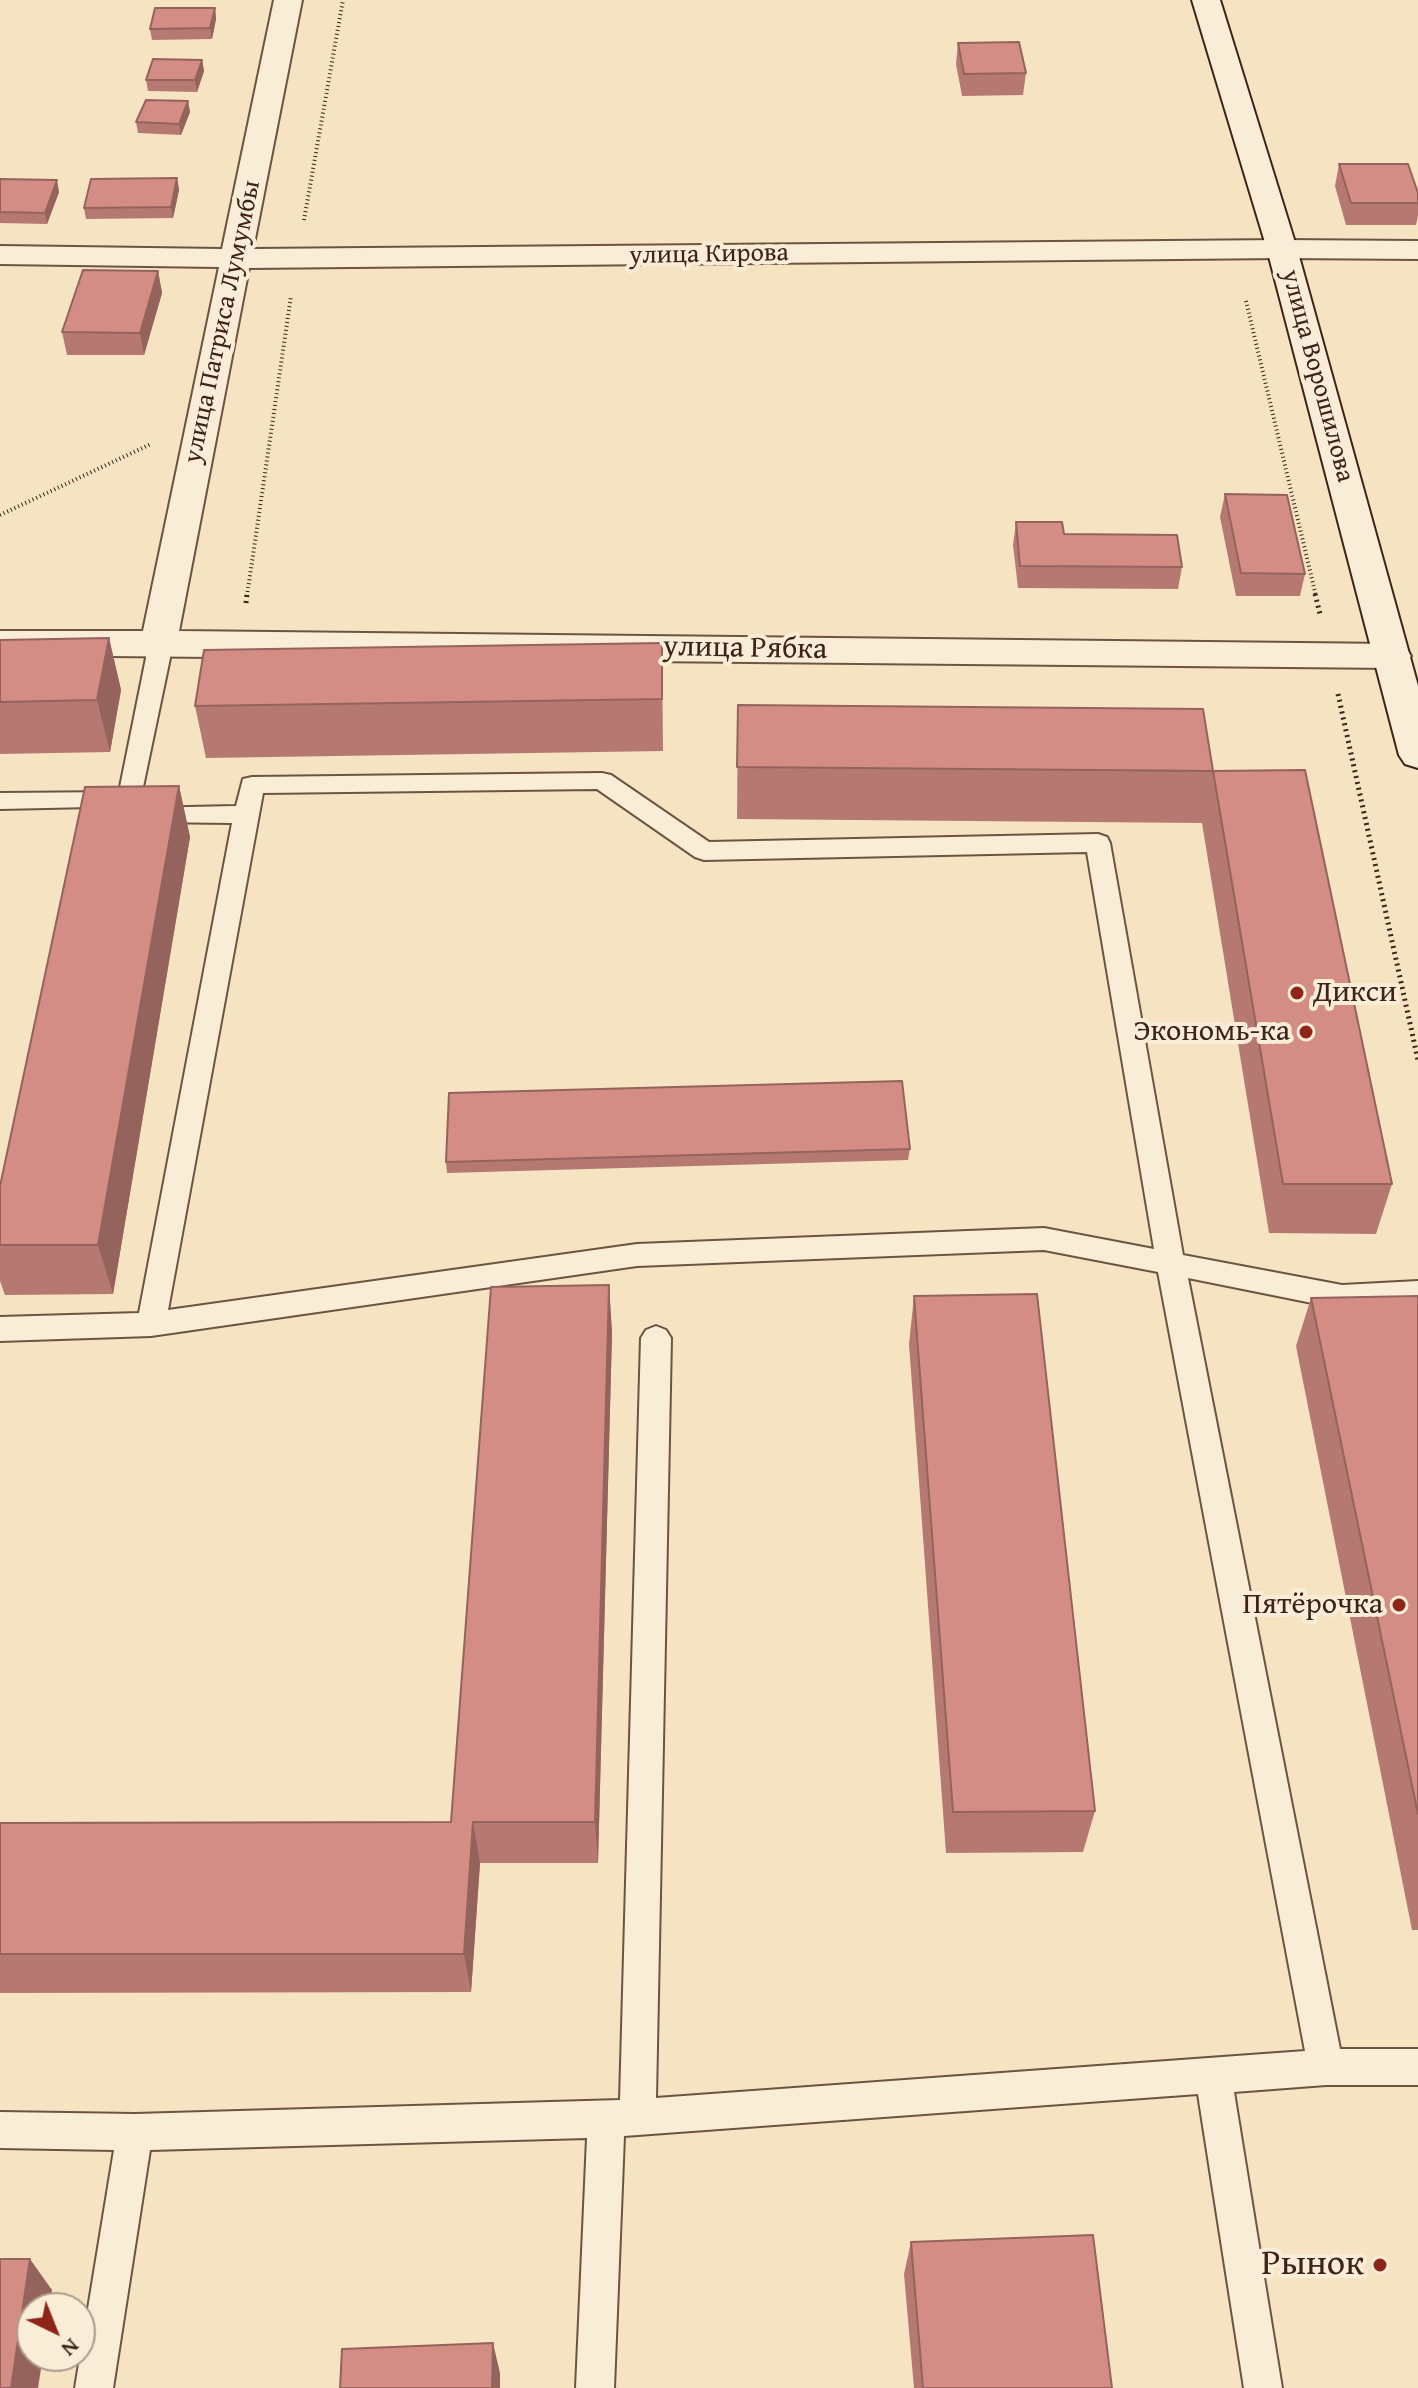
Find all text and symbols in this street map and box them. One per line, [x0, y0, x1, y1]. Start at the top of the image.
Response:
street label: улица Патриса Лумумбы [178, 178, 268, 466]
street label: улица Кирова [629, 238, 789, 272]
street label: улица Ворошилова [1274, 266, 1360, 486]
street label: улица Рябка [663, 630, 827, 668]
place label: Дикси [1313, 975, 1397, 1011]
marker: Дикси [1288, 984, 1306, 1002]
place label: Экономь-ка [1133, 1014, 1290, 1050]
marker: Экономь-ка [1297, 1023, 1315, 1041]
place label: Пятёрочка [1242, 1587, 1383, 1623]
marker: Пятёрочка [1390, 1596, 1408, 1614]
place label: Рынок [1261, 2243, 1364, 2287]
marker: Рынок [1371, 2256, 1389, 2274]
north arrow [16, 2292, 96, 2372]
text: N [55, 2331, 87, 2365]

